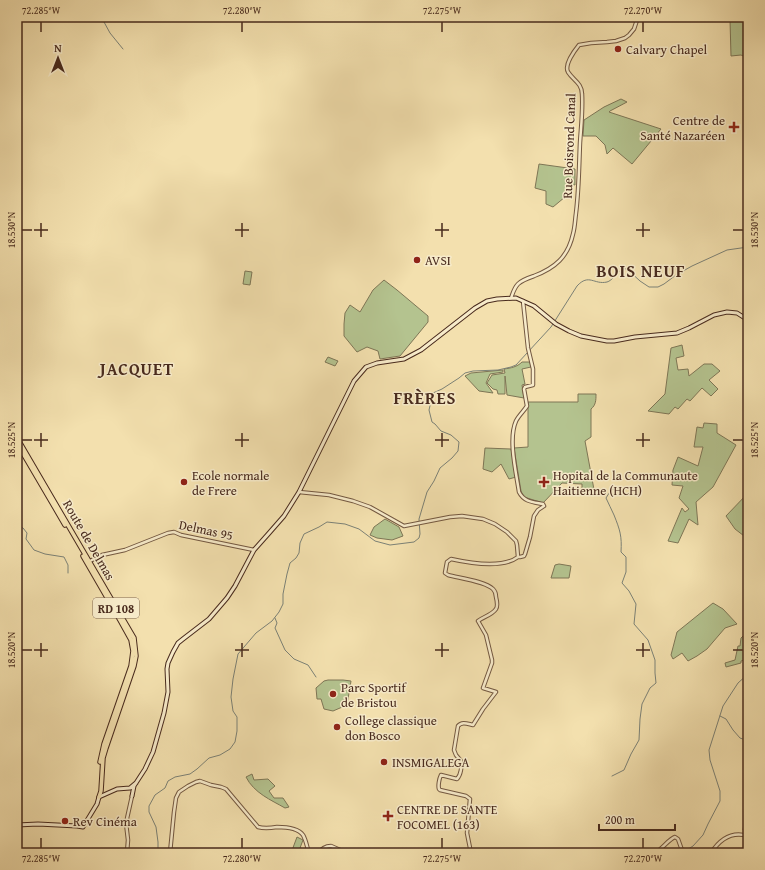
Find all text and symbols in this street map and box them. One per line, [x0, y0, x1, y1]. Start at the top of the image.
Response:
text: 72.285°W [22, 3, 61, 18]
text: 72.280°W [223, 3, 262, 18]
text: 72.275°W [423, 3, 462, 18]
text: 72.270°W [624, 3, 663, 18]
north arrow [38, 38, 78, 78]
text: N [54, 40, 62, 56]
place label: Calvary Chapel [626, 40, 708, 59]
marker: Calvary Chapel [613, 44, 623, 54]
street label: Rue Boisrond Canal [558, 93, 580, 199]
place label: Centre de Santé Nazaréen [640, 111, 726, 145]
marker: Centre de Santé Nazaréen [728, 121, 740, 133]
text: 18.530°N [4, 211, 19, 248]
text: 18.530°N [747, 211, 762, 248]
place label: AVSI [425, 251, 451, 270]
marker: AVSI [412, 255, 422, 265]
district label: BOIS NEUF [596, 258, 686, 283]
district label: JACQUET [97, 356, 174, 381]
district label: FRÈRES [394, 385, 456, 410]
text: 18.525°N [4, 421, 19, 458]
text: 18.525°N [747, 421, 762, 458]
place label: Ecole normale de Frere [192, 466, 269, 500]
place label: Hopital de la Communaute Haitienne (HCH) [553, 466, 698, 500]
marker: Hopital de la Communaute Haitienne (HCH) [538, 476, 550, 488]
marker: Ecole normale de Frere [179, 477, 189, 487]
street label: Route de Delmas [58, 496, 120, 584]
street label: Delmas 95 [177, 515, 235, 545]
road number: RD 108 [93, 598, 139, 618]
text: 18.520°N [4, 631, 19, 668]
text: 18.520°N [747, 631, 762, 668]
place label: Parc Sportif de Bristou [341, 678, 408, 712]
marker: Parc Sportif de Bristou [328, 689, 338, 699]
place label: College classique don Bosco [345, 711, 437, 745]
marker: College classique don Bosco [332, 722, 342, 732]
place label: INSMIGALEGA [392, 753, 470, 772]
marker: INSMIGALEGA [379, 757, 389, 767]
place label: CENTRE DE SANTE FOCOMEL (163) [397, 800, 498, 834]
scale bar [599, 806, 675, 832]
marker: CENTRE DE SANTE FOCOMEL (163) [382, 810, 394, 822]
text: 200 m [605, 811, 635, 828]
place label: Rev Cinéma [73, 812, 138, 831]
marker: Rev Cinéma [60, 816, 70, 826]
text: 72.285°W [22, 851, 61, 866]
text: 72.280°W [223, 851, 262, 866]
text: 72.275°W [423, 851, 462, 866]
text: 72.270°W [624, 851, 663, 866]

